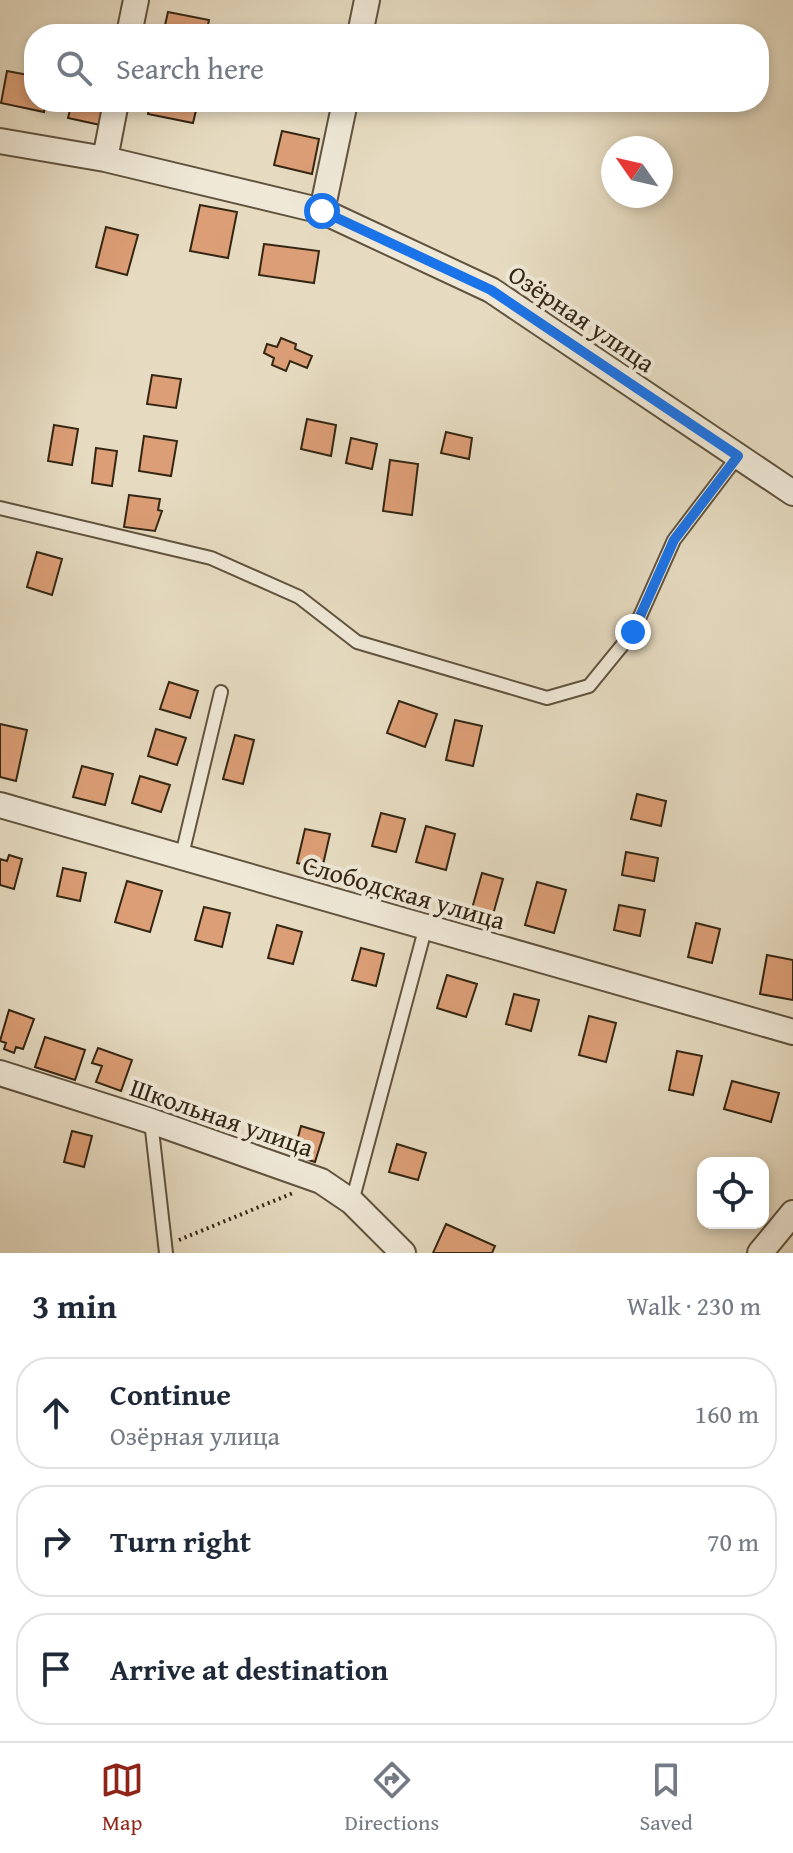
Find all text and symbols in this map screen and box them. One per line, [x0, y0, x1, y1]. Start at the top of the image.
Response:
search box [24, 24, 769, 112]
icon: search [52, 46, 96, 90]
text: Search here [116, 46, 264, 90]
north arrow [601, 136, 673, 208]
route start [304, 193, 340, 229]
street label: Озёрная улица [501, 254, 664, 382]
route end [615, 614, 651, 650]
street label: Слободская улица [298, 844, 510, 940]
street label: Школьная улица [125, 1067, 320, 1167]
map controls [697, 1157, 769, 1229]
button: locate [697, 1157, 769, 1229]
text: 3 min [32, 1281, 117, 1330]
text: Walk · 230 m [627, 1286, 761, 1325]
text: Continue [110, 1372, 231, 1416]
icon: ahead [34, 1391, 78, 1435]
text: 160 m [694, 1394, 759, 1433]
text: Озёрная улица [110, 1416, 280, 1455]
icon: right [34, 1519, 78, 1563]
text: Turn right [110, 1519, 251, 1563]
text: 70 m [707, 1522, 759, 1561]
icon: arrive [34, 1647, 78, 1691]
text: Arrive at destination [110, 1647, 388, 1691]
tab: Map [100, 1758, 144, 1838]
tab: Directions [345, 1758, 439, 1838]
tab: Saved [640, 1758, 693, 1838]

